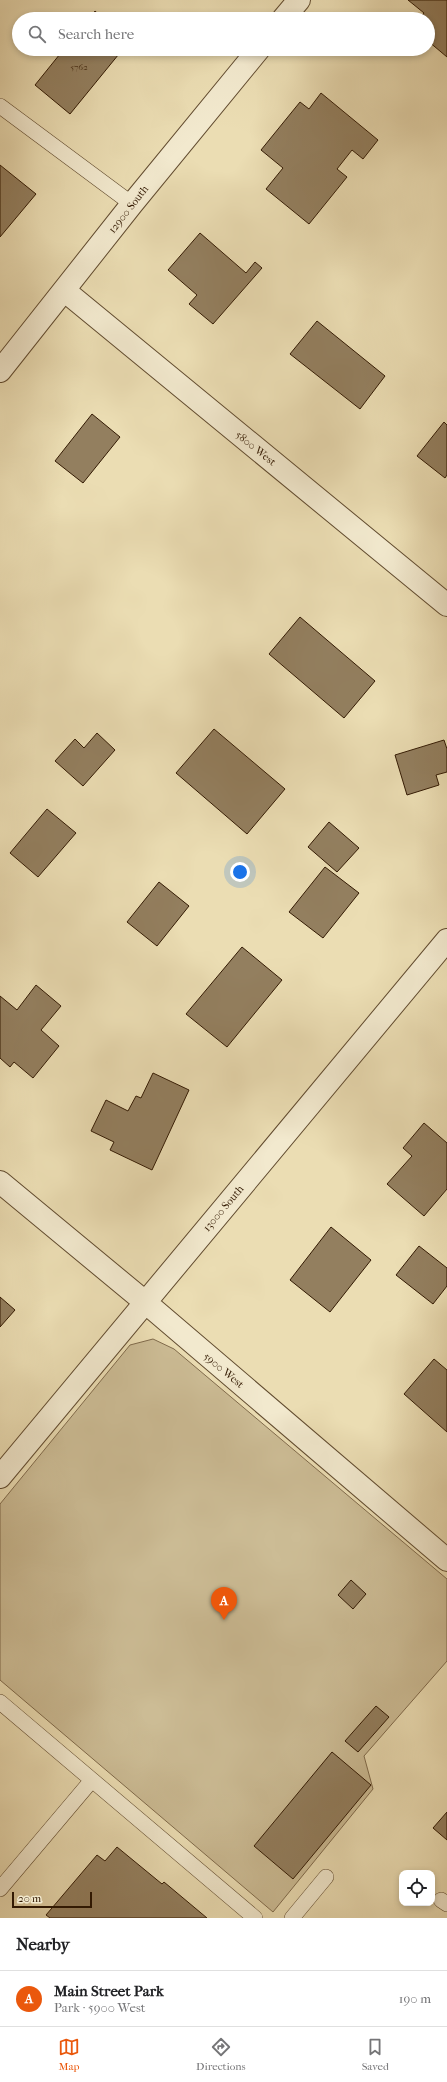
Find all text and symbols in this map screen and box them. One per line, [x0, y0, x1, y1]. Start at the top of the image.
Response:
search box [12, 12, 435, 56]
icon: search [26, 23, 48, 45]
text: Search here [58, 25, 134, 43]
house number: 5762 [70, 62, 88, 72]
street label: 12900 South [106, 182, 152, 236]
street label: 5800 West [233, 428, 279, 469]
your location [230, 862, 250, 882]
street label: 13000 South [200, 1182, 247, 1234]
street label: 5900 West [201, 1350, 246, 1391]
pin: A [211, 1587, 237, 1620]
map controls [399, 1870, 435, 1906]
button: locate [399, 1870, 435, 1906]
scale bar [12, 1890, 92, 1909]
text: 20 m [18, 1892, 41, 1905]
text: Nearby [16, 1934, 70, 1954]
text: Main Street Park [54, 1982, 164, 2000]
text: A [25, 1991, 33, 2006]
text: 190 m [399, 1991, 431, 2006]
text: Park · 5900 West [54, 2000, 145, 2015]
tab: Map [58, 2036, 80, 2073]
tab: Directions [196, 2036, 246, 2073]
tab: Saved [362, 2036, 389, 2073]

